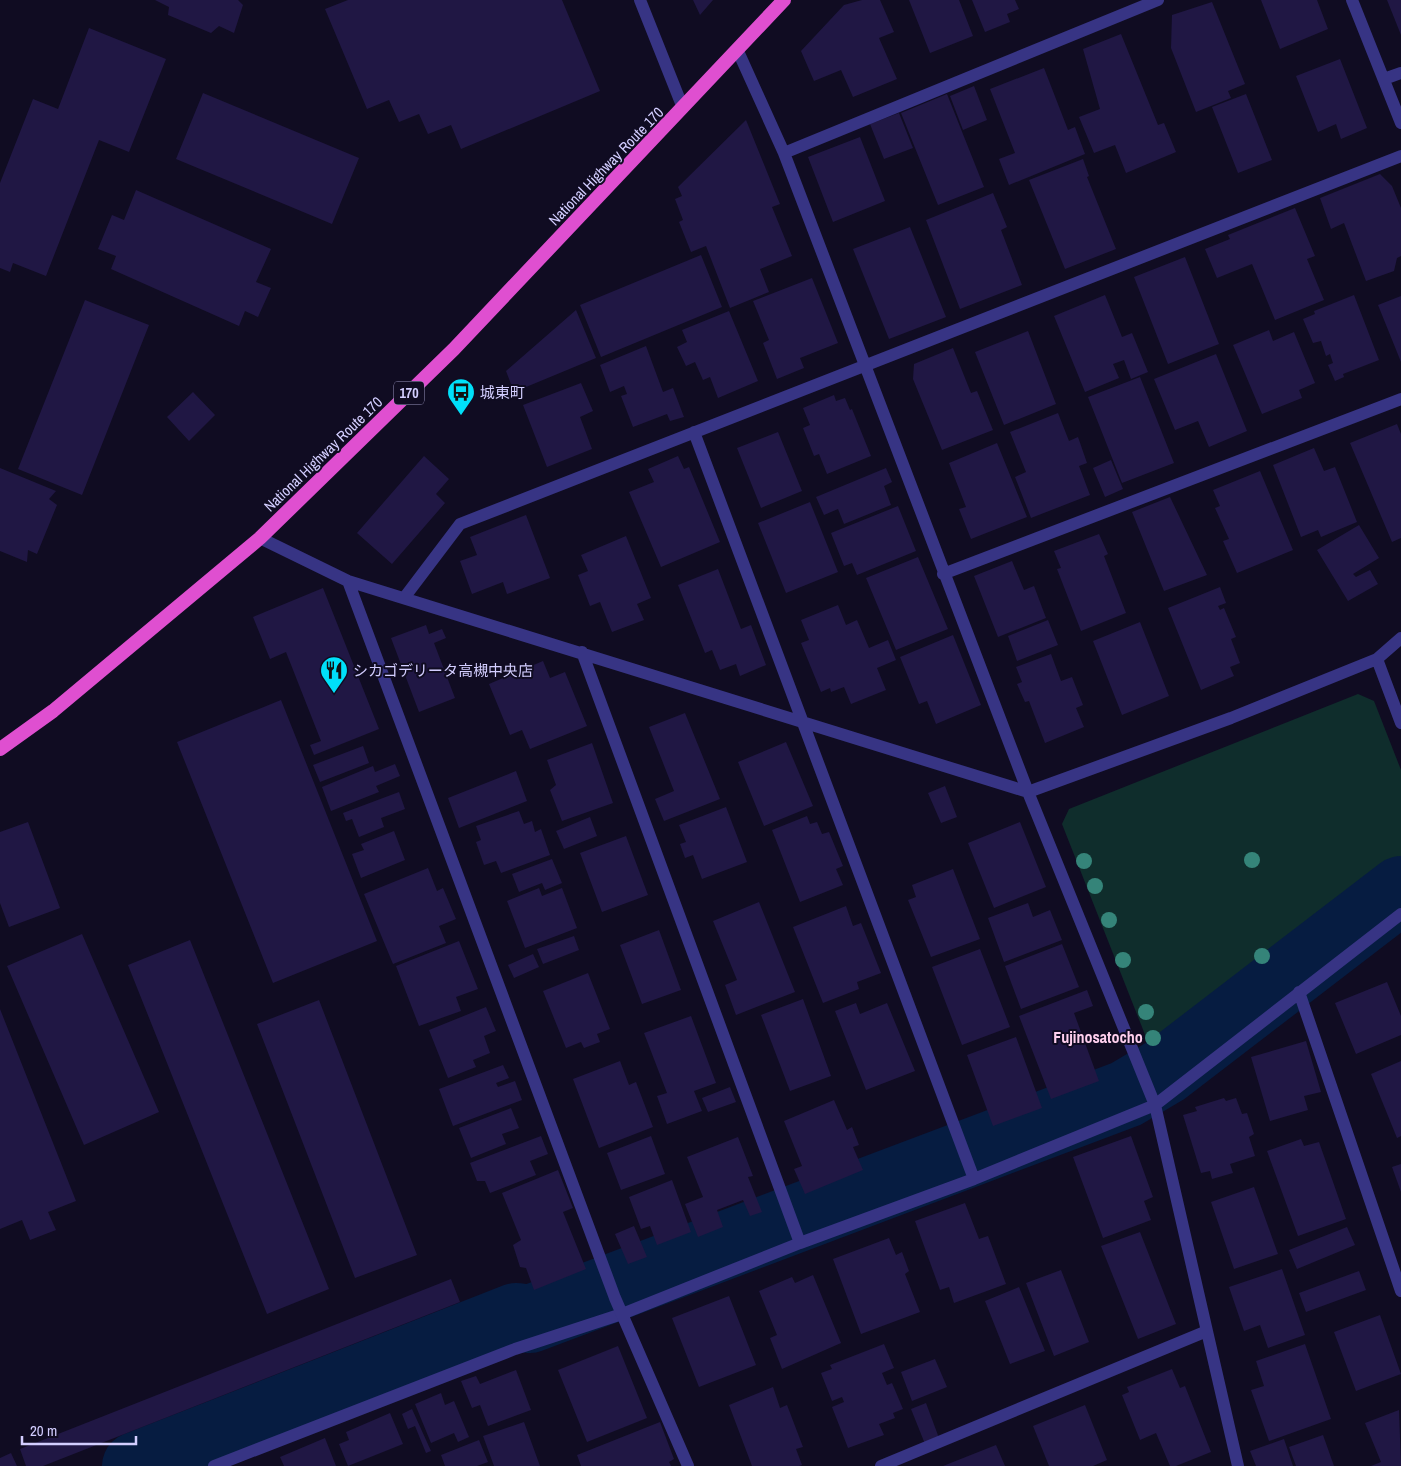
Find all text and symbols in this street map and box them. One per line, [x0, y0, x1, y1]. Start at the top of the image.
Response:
street label: National Highway Route 170 [544, 102, 668, 230]
bus stop icon: 城東町 [446, 377, 476, 416]
road number: 170 [394, 382, 424, 404]
place label: 城東町 [480, 382, 525, 403]
street label: National Highway Route 170 [259, 392, 387, 516]
restaurant icon: シカゴデリータ高槻中央店 [319, 655, 349, 694]
place label: シカゴデリータ高槻中央店 [353, 660, 533, 681]
district label: Fujinosatocho [1053, 1026, 1143, 1048]
scale bar [22, 1414, 136, 1446]
text: 20 m [30, 1420, 57, 1441]

